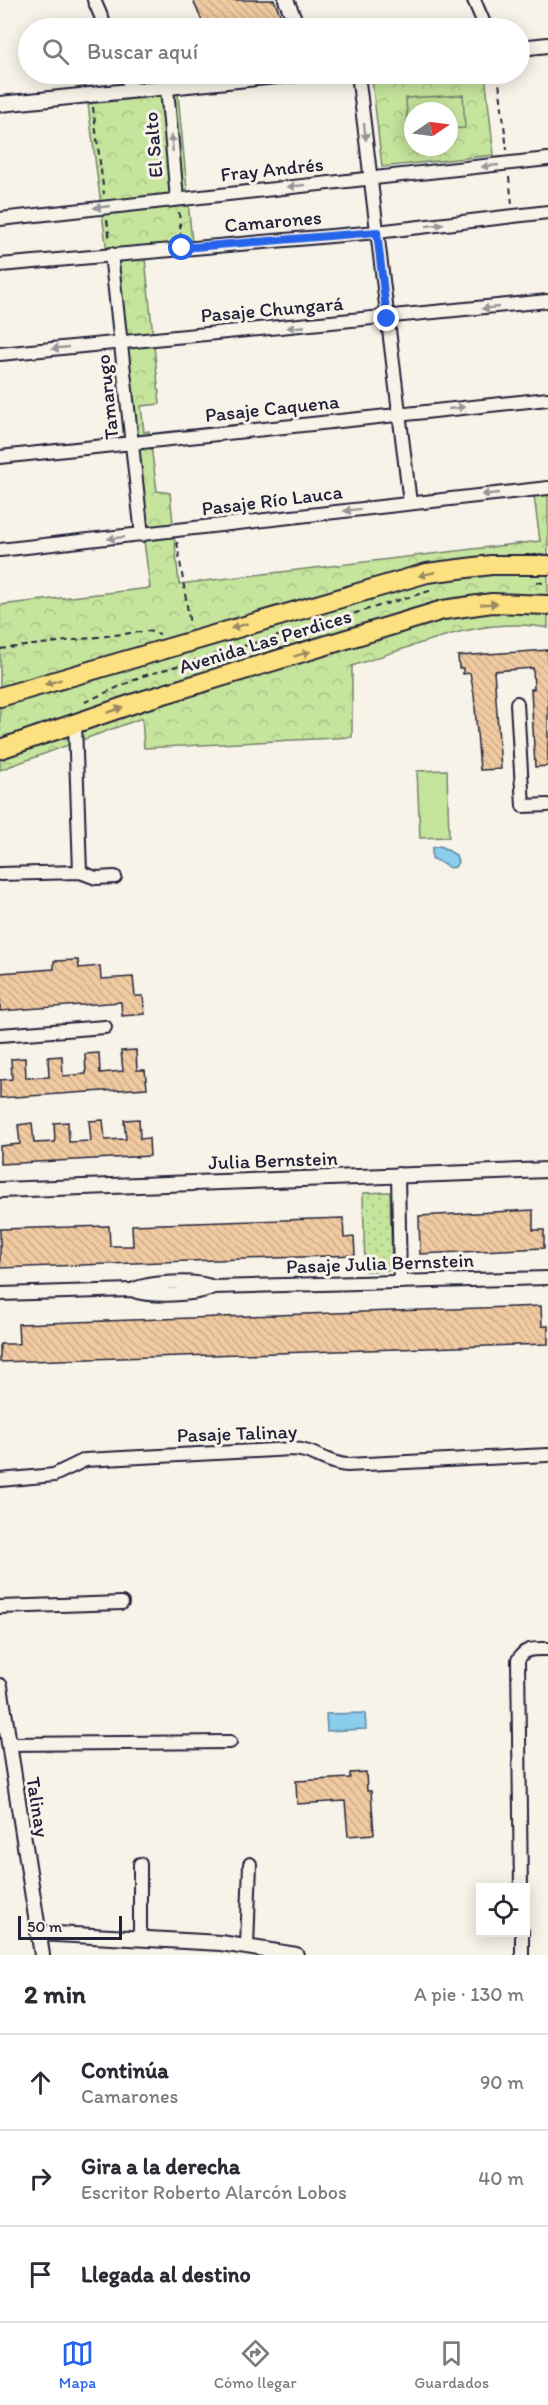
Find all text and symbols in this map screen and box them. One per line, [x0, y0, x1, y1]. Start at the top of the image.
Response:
search box [18, 18, 530, 84]
icon: search [39, 35, 72, 68]
text: Buscar aquí [87, 38, 198, 65]
north arrow [404, 102, 458, 156]
street label: El Salto [138, 111, 168, 179]
one-way arrow [360, 122, 370, 141]
one-way arrow [167, 134, 177, 153]
street label: Fray Andrés [219, 152, 325, 186]
one-way arrow [480, 161, 499, 170]
one-way arrow [286, 182, 305, 191]
one-way arrow [93, 202, 112, 212]
street label: Camarones [223, 205, 323, 237]
one-way arrow [426, 220, 445, 230]
route start [168, 234, 194, 260]
street label: Pasaje Chungará [200, 291, 345, 327]
one-way arrow [480, 303, 499, 313]
route end [373, 305, 399, 331]
one-way arrow [286, 322, 305, 331]
one-way arrow [50, 343, 69, 353]
street label: Tamarugo [91, 353, 123, 441]
street label: Pasaje Caquena [204, 389, 341, 427]
one-way arrow [448, 403, 467, 413]
street label: Pasaje Río Lauca [200, 479, 344, 521]
one-way arrow [480, 490, 499, 499]
one-way arrow [342, 505, 361, 515]
one-way arrow [107, 533, 126, 543]
one-way arrow [418, 569, 436, 579]
one-way arrow [480, 599, 499, 608]
street label: Avenida Las Perdices [176, 603, 354, 679]
one-way arrow [230, 622, 248, 631]
one-way arrow [293, 649, 311, 658]
one-way arrow [44, 678, 62, 687]
one-way arrow [106, 705, 124, 715]
street label: Julia Bernstein [208, 1146, 338, 1174]
street label: Pasaje Julia Bernstein [286, 1248, 475, 1278]
street label: Pasaje Talinay [176, 1419, 298, 1447]
street label: Talinay [21, 1775, 55, 1839]
map controls [476, 1883, 530, 1937]
button: locate [476, 1883, 530, 1937]
scale bar [18, 1913, 122, 1940]
text: 50 m [27, 1917, 62, 1936]
text: 2 min [24, 1978, 86, 2010]
text: A pie · 130 m [414, 1982, 524, 2006]
text: Continúa [81, 2057, 169, 2084]
icon: ahead [24, 2066, 57, 2099]
text: 90 m [480, 2070, 524, 2094]
text: Camarones [81, 2084, 178, 2108]
text: Gira a la derecha [81, 2153, 240, 2180]
icon: right [24, 2162, 57, 2195]
text: 40 m [478, 2166, 524, 2190]
text: Escritor Roberto Alarcón Lobos [81, 2180, 347, 2204]
icon: arrive [24, 2258, 57, 2291]
text: Llegada al destino [81, 2261, 251, 2288]
tab: Mapa [59, 2337, 96, 2392]
tab: Cómo llegar [214, 2337, 297, 2392]
tab: Guardados [414, 2337, 489, 2392]

